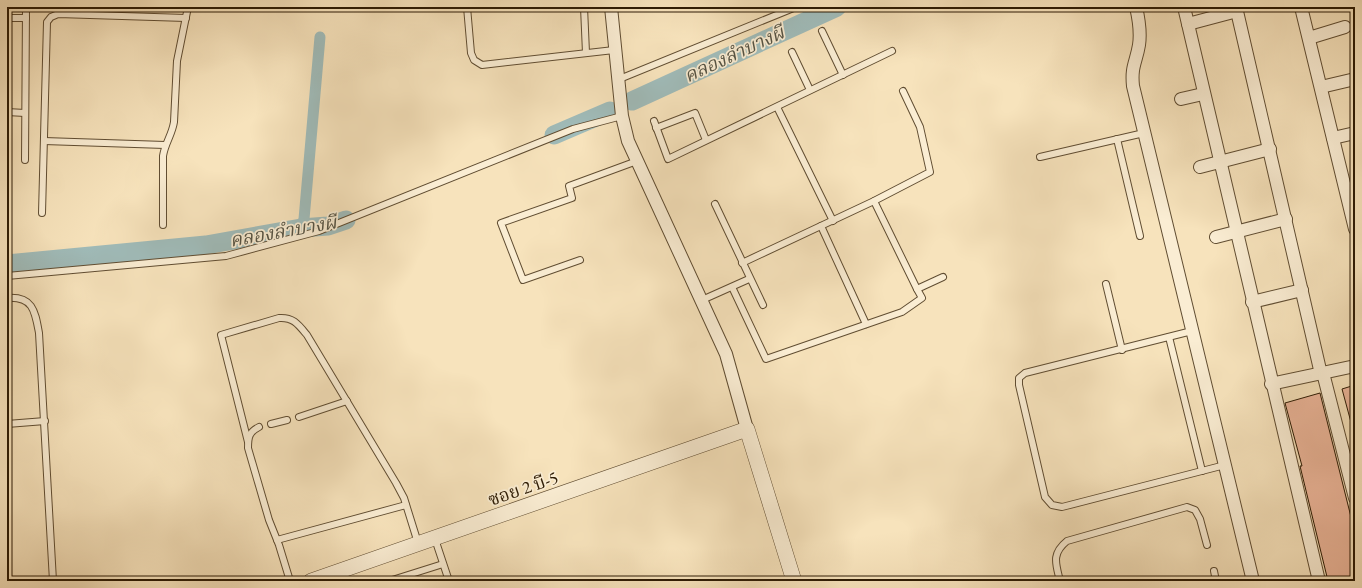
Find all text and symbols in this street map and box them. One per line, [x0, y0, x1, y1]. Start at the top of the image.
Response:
water label: คลองลำบางผี [680, 19, 791, 88]
water label: คลองลำบางผี [228, 209, 341, 253]
street label: ซอย 2 บี-5 [485, 465, 561, 511]

